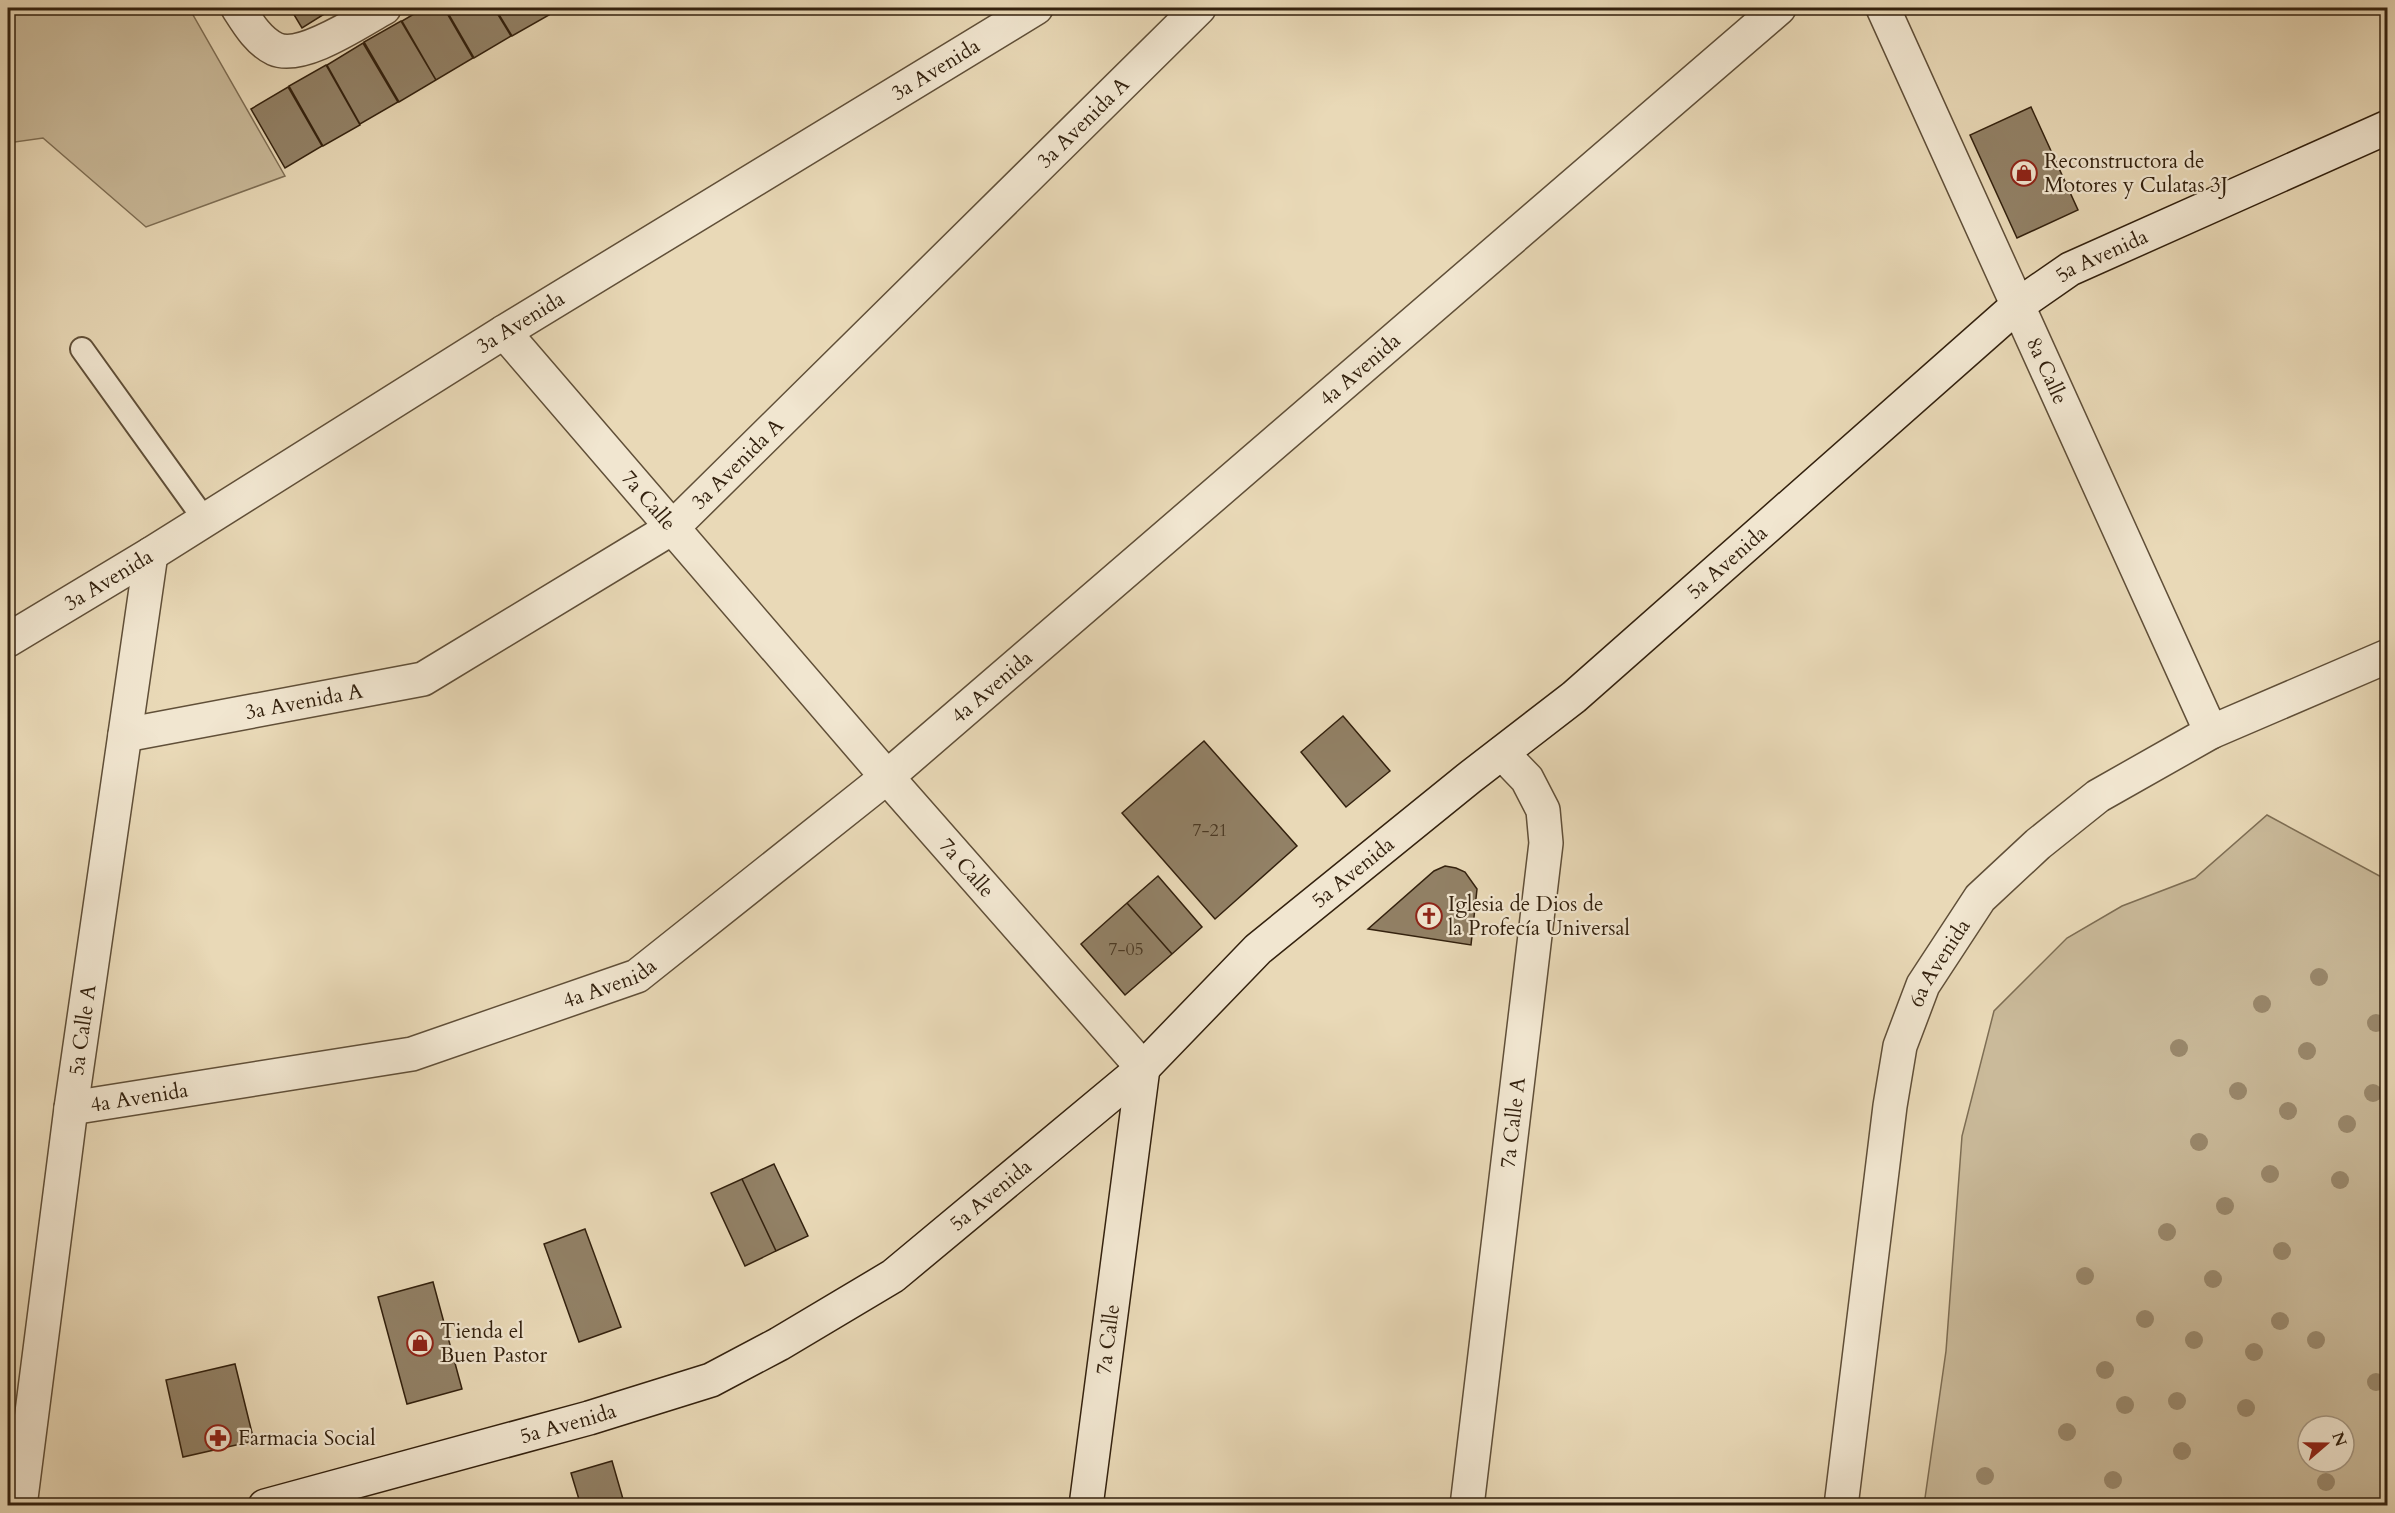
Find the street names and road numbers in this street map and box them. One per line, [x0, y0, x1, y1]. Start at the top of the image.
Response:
street label: 3a Avenida [886, 32, 985, 108]
street label: 3a Avenida A [1031, 70, 1136, 175]
street label: 5a Avenida [2050, 222, 2153, 290]
street label: 3a Avenida [471, 284, 570, 361]
street label: 4a Avenida [1313, 327, 1407, 413]
street label: 8a Calle [2019, 332, 2075, 409]
street label: 3a Avenida A [685, 412, 790, 516]
street label: 7a Calle [614, 464, 683, 537]
street label: 5a Avenida [1681, 519, 1774, 606]
street label: 3a Avenida [59, 542, 158, 618]
street label: 4a Avenida [945, 644, 1039, 730]
street label: 3a Avenida A [243, 677, 365, 727]
street label: 5a Avenida [1306, 830, 1401, 915]
street label: 7a Calle [932, 832, 1001, 904]
street label: 6a Avenida [1902, 913, 1977, 1011]
street label: 4a Avenida [559, 952, 663, 1016]
street label: 5a Calle A [62, 983, 104, 1077]
street label: 4a Avenida [88, 1076, 190, 1120]
street label: 7a Calle A [1493, 1076, 1533, 1170]
street label: 5a Avenida [944, 1153, 1038, 1238]
street label: 7a Calle [1089, 1302, 1127, 1376]
street label: 5a Avenida [517, 1396, 620, 1451]

